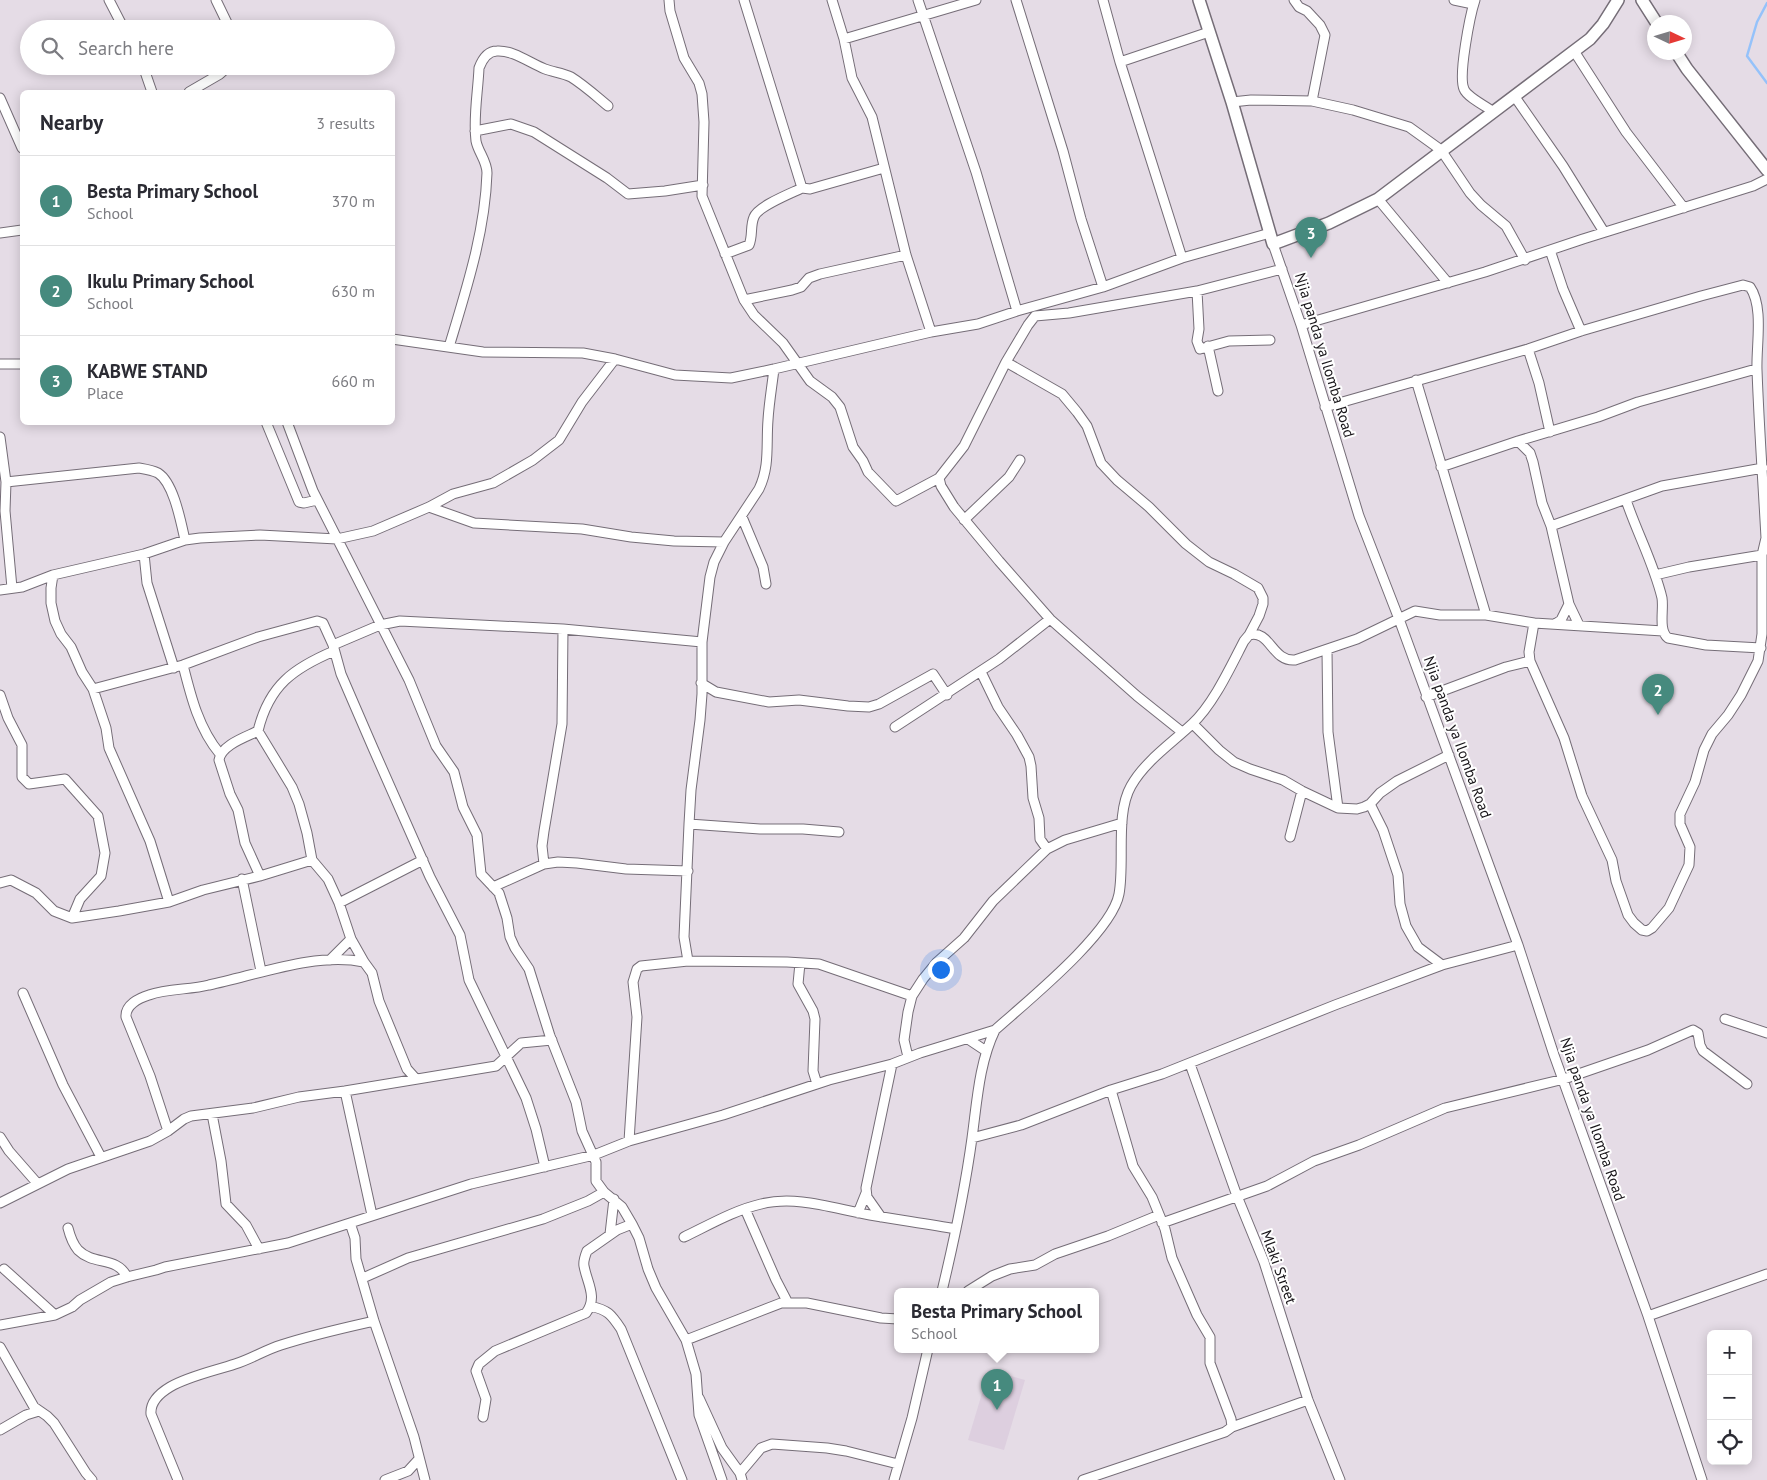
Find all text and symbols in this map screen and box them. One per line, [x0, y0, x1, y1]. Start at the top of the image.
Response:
north arrow [1647, 15, 1692, 60]
search box [20, 20, 395, 75]
icon: search [38, 34, 66, 62]
text: Search here [78, 36, 174, 60]
text: Nearby [40, 109, 103, 136]
text: 3 results [316, 113, 375, 133]
text: Besta Primary School [87, 179, 258, 203]
text: 1 [51, 191, 61, 211]
text: 370 m [332, 191, 375, 211]
text: School [87, 203, 133, 223]
pin: 3 [1295, 217, 1327, 258]
text: Ikulu Primary School [87, 269, 254, 293]
street label: Njia panda ya Ilomba Road [1291, 270, 1359, 440]
text: 2 [51, 281, 61, 301]
text: 630 m [332, 281, 375, 301]
text: School [87, 293, 133, 313]
text: KABWE STAND [87, 359, 208, 383]
text: 3 [51, 371, 61, 391]
text: 660 m [332, 371, 375, 391]
text: Place [87, 383, 124, 403]
street label: Njia panda ya Ilomba Road [1420, 653, 1496, 821]
pin: 2 [1642, 674, 1674, 715]
your location [928, 957, 954, 983]
street label: Njia panda ya Ilomba Road [1556, 1035, 1630, 1203]
street label: Mlaki Street [1257, 1227, 1301, 1307]
popup [894, 1288, 1099, 1353]
text: Besta Primary School [911, 1299, 1082, 1323]
text: School [911, 1323, 957, 1343]
map controls [1707, 1330, 1752, 1465]
button: + [1707, 1330, 1752, 1375]
pin: 1 [981, 1369, 1013, 1410]
button: − [1707, 1375, 1752, 1420]
button: locate [1707, 1420, 1752, 1465]

